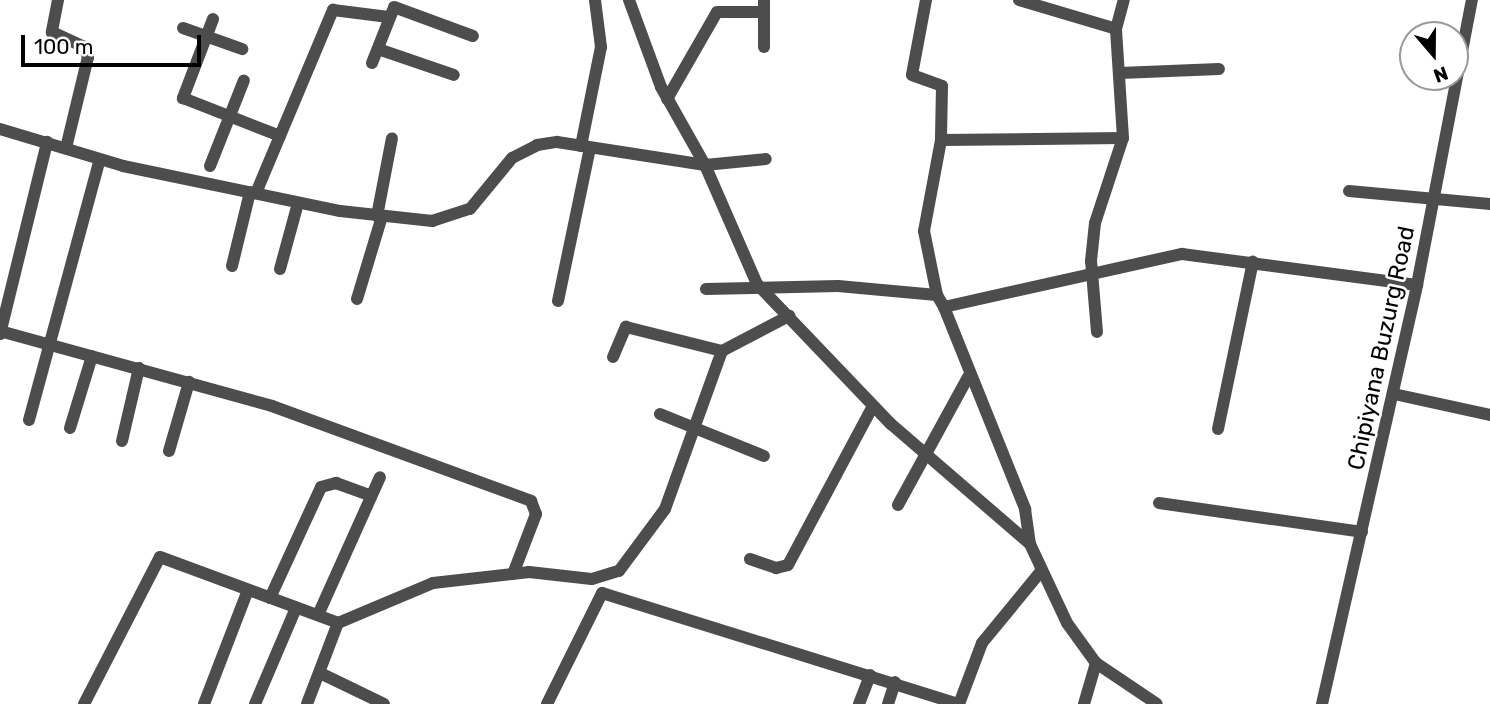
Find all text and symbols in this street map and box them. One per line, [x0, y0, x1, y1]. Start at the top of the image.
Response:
scale bar [24, 21, 205, 65]
north arrow [1399, 21, 1469, 91]
text: 100 m [34, 34, 93, 59]
text: N [1430, 61, 1451, 87]
street label: Chipiyana Buzurg Road [1342, 224, 1420, 472]

